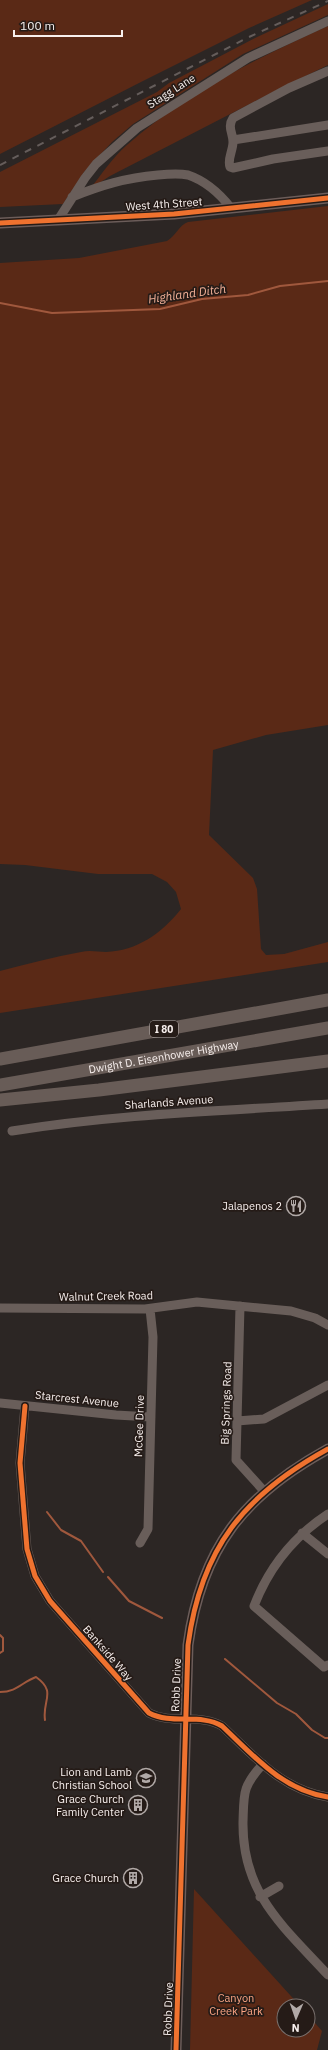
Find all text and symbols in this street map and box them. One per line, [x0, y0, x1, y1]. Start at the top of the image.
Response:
scale bar [14, 12, 122, 38]
text: 100 m [20, 18, 55, 33]
street label: Stagg Lane [144, 71, 198, 111]
street label: West 4th Street [125, 194, 203, 214]
water label: Highland Ditch [147, 281, 227, 306]
road number: I 80 [150, 1021, 178, 1037]
street label: Dwight D. Eisenhower Highway [87, 1037, 240, 1077]
street label: Sharlands Avenue [124, 1092, 214, 1112]
restaurant icon: Jalapenos 2 [285, 1195, 307, 1217]
place label: Jalapenos 2 [222, 1199, 282, 1213]
street label: Walnut Creek Road [59, 1288, 153, 1304]
street label: Big Springs Road [218, 1361, 234, 1445]
street label: Starcrest Avenue [34, 1388, 120, 1410]
street label: McGee Drive [131, 1395, 147, 1457]
street label: Bankside Way [80, 1622, 136, 1684]
street label: Robb Drive [168, 1658, 184, 1712]
place label: Lion and Lamb Christian School [52, 1765, 132, 1792]
school or university icon: Lion and Lamb Christian School [135, 1767, 157, 1789]
place label: Grace Church Family Center [56, 1792, 124, 1819]
building icon: Grace Church Family Center [127, 1794, 149, 1816]
building icon: Grace Church [122, 1867, 144, 1889]
place label: Grace Church [52, 1871, 119, 1885]
street label: Robb Drive [160, 1982, 176, 2036]
park label: Canyon Creek Park [209, 1991, 263, 2018]
north arrow [276, 1998, 316, 2038]
text: N [291, 2021, 300, 2035]

